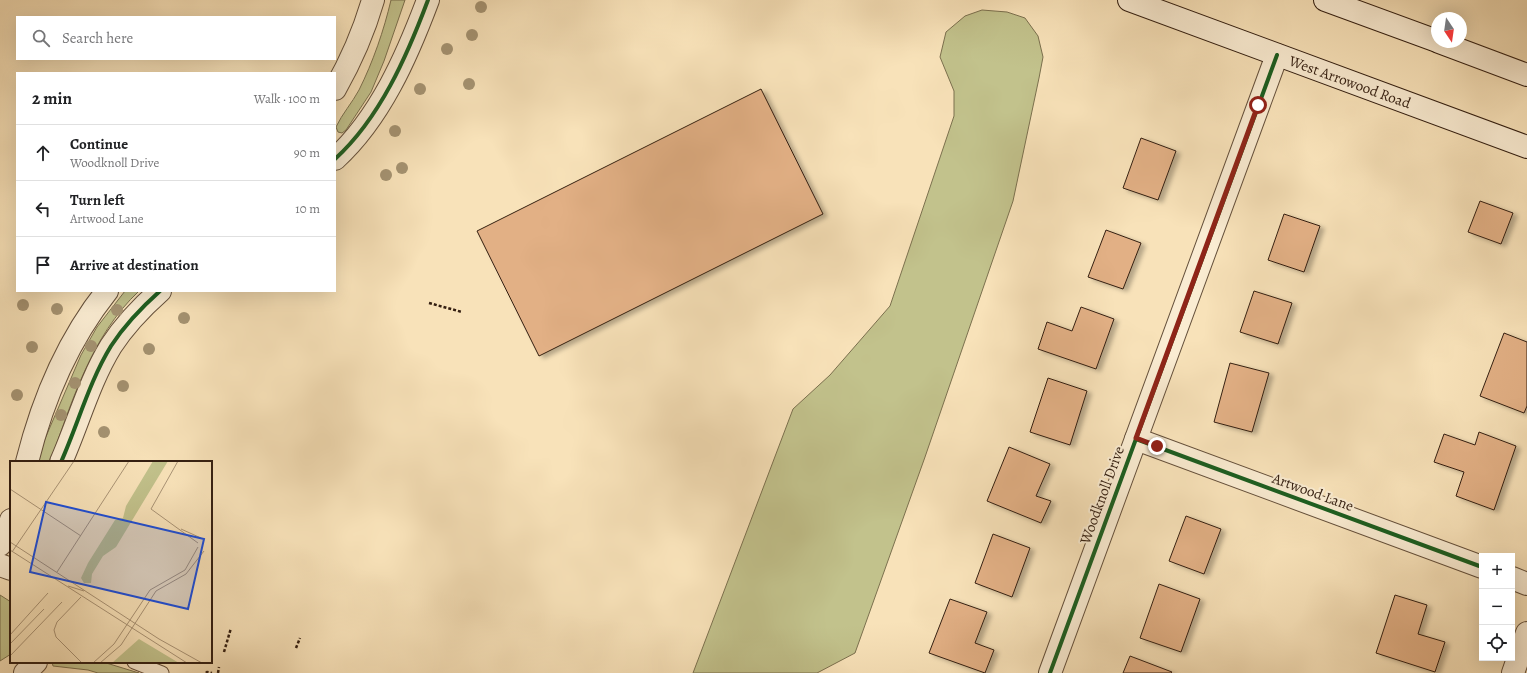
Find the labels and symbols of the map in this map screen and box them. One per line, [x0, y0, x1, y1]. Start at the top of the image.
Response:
north arrow [1431, 12, 1467, 48]
street label: West Arrowood Road [1285, 50, 1414, 114]
route start [1249, 96, 1267, 114]
route end [1148, 437, 1166, 455]
street label: Woodknoll Drive [1075, 443, 1129, 548]
inset map [10, 461, 212, 663]
street label: Artwood Lane [1269, 468, 1357, 516]

